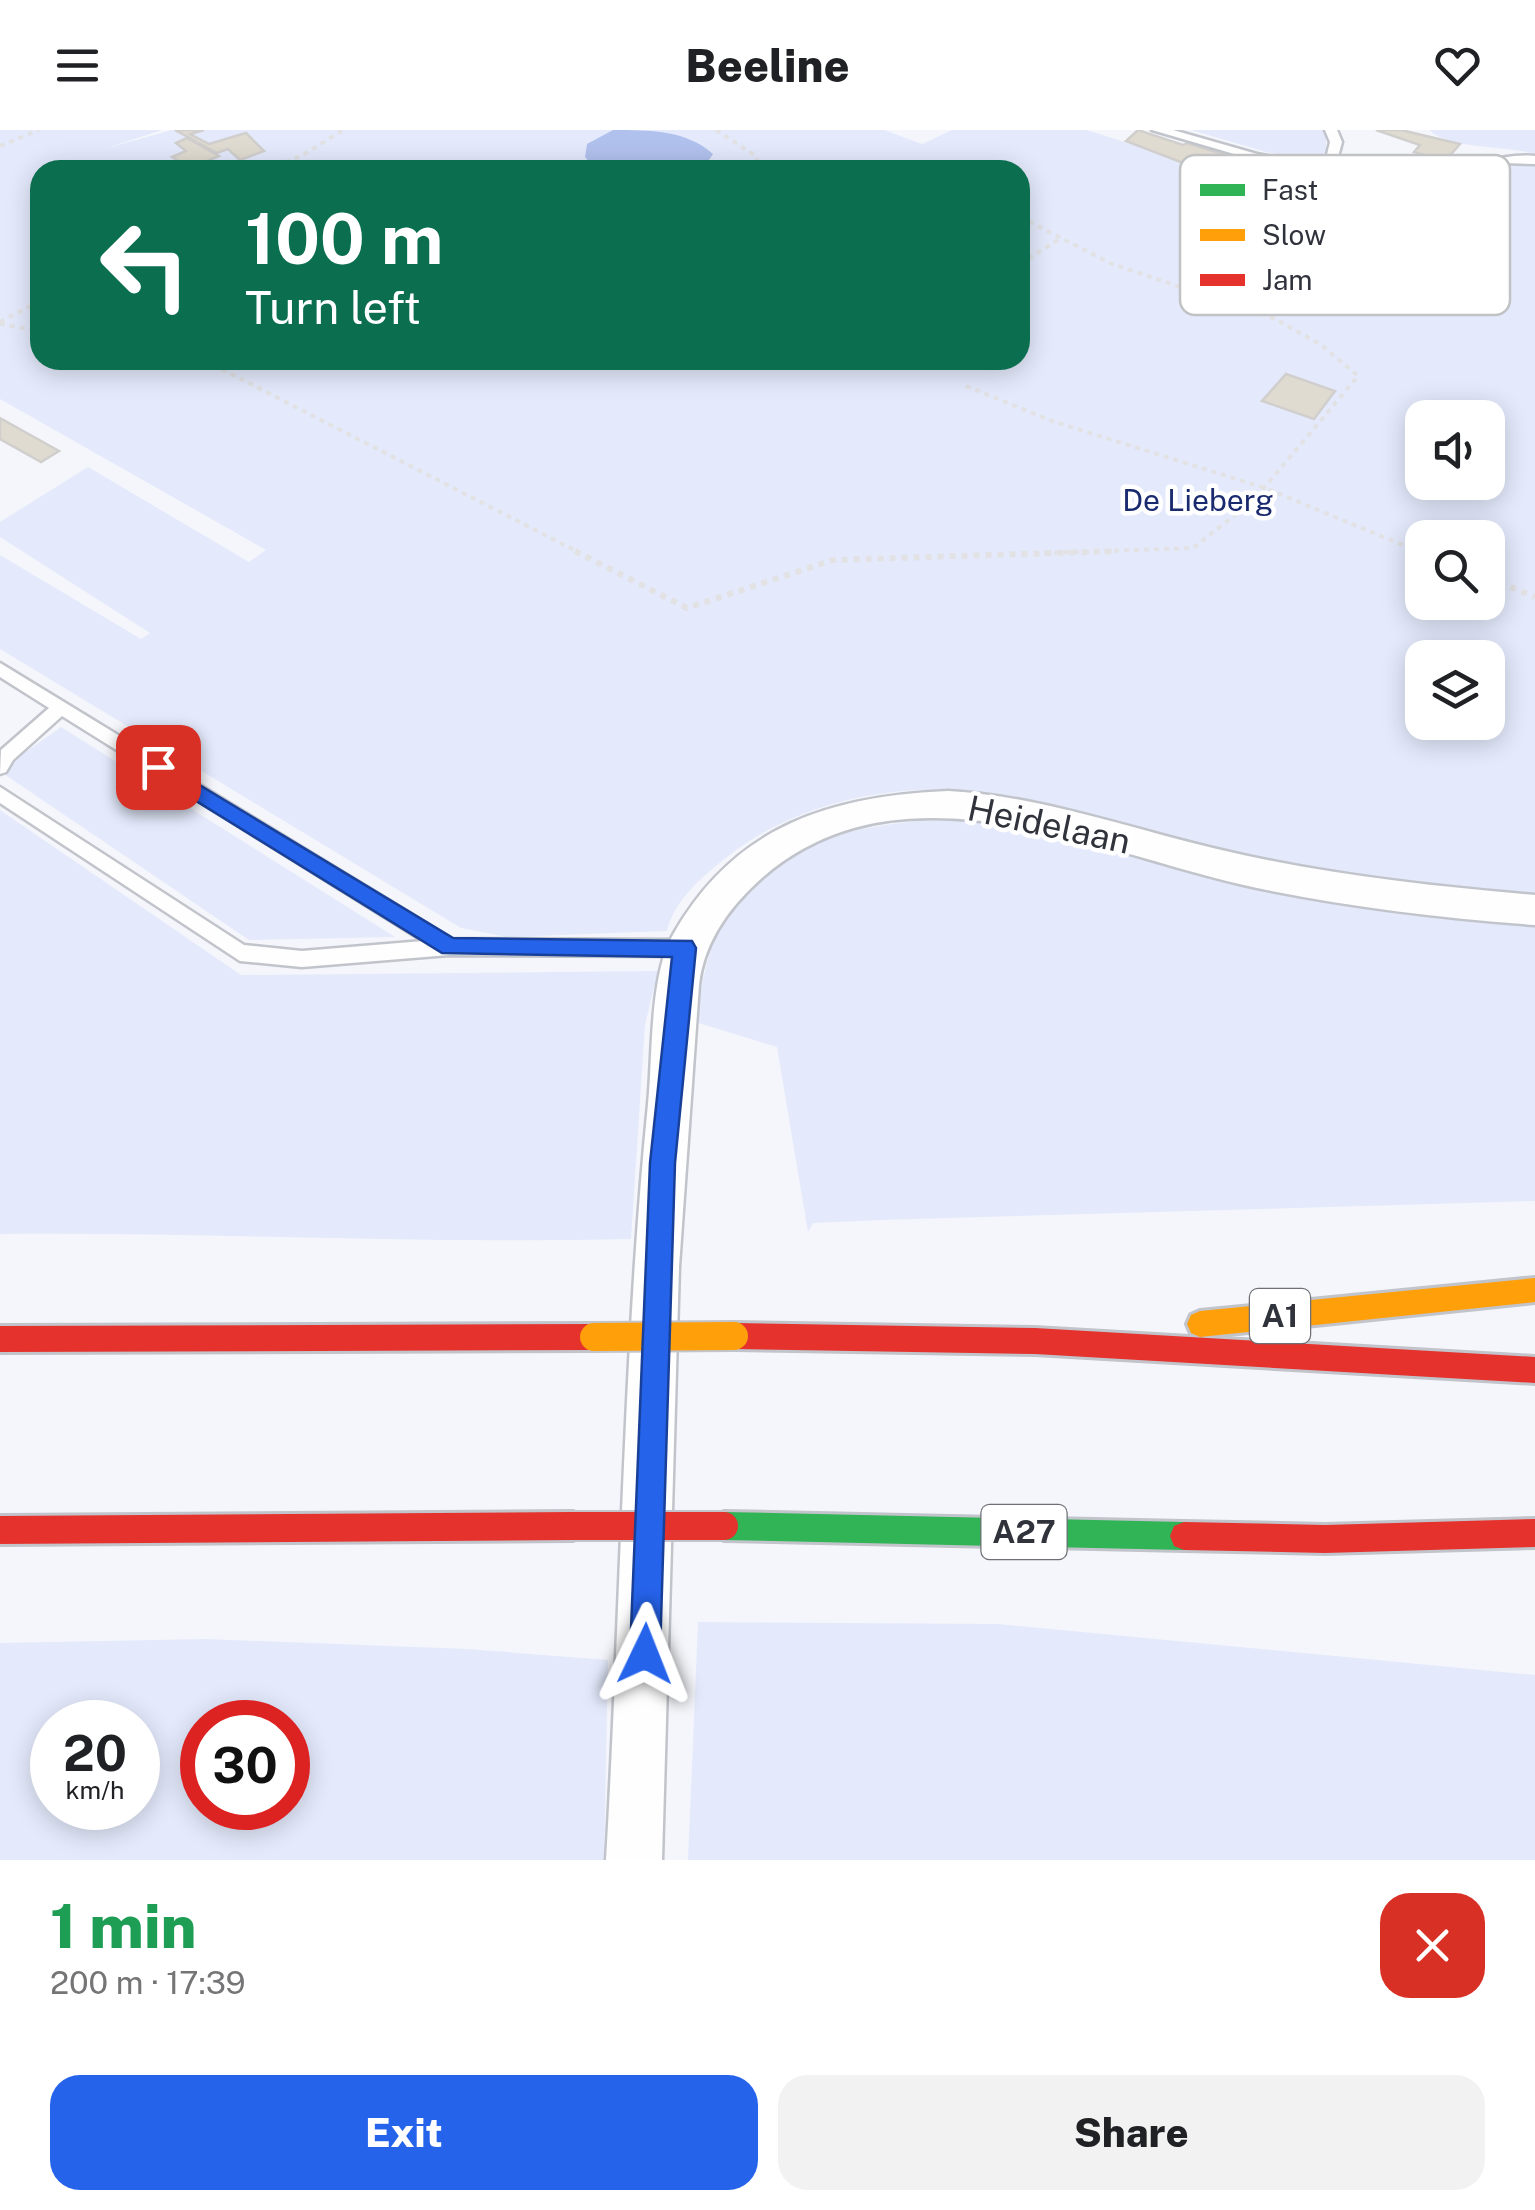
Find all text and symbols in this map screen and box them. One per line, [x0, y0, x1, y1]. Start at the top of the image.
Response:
icon: menu [50, 38, 105, 93]
icon: heart [1430, 38, 1485, 93]
text: Beeline [685, 39, 850, 92]
legend [1180, 155, 1510, 315]
text: Fast [1262, 173, 1318, 206]
text: 100 m [245, 197, 443, 280]
icon: left [80, 200, 210, 330]
text: Slow [1262, 218, 1326, 251]
text: Jam [1262, 263, 1313, 296]
text: Turn left [245, 281, 421, 334]
map controls [1405, 400, 1505, 740]
button: sound [1405, 400, 1505, 500]
park label: De Lieberg [1122, 482, 1274, 518]
button: search [1405, 520, 1505, 620]
button: layers [1405, 640, 1505, 740]
pin [116, 725, 201, 810]
icon: arrive [131, 740, 186, 795]
street label: Heidelaan [964, 787, 1134, 862]
road number: A1 [1250, 1289, 1310, 1343]
road number: A27 [982, 1505, 1066, 1559]
position arrow [593, 1602, 697, 1706]
speed limit sign: 30 [180, 1700, 310, 1830]
text: 20 [63, 1723, 127, 1782]
text: km/h [66, 1775, 124, 1805]
text: 1 min [50, 1891, 197, 1962]
button: close [1380, 1893, 1485, 1998]
text: 200 m · 17:39 [50, 1964, 246, 2001]
button: Exit [50, 2075, 758, 2190]
button: Share [778, 2075, 1485, 2190]

